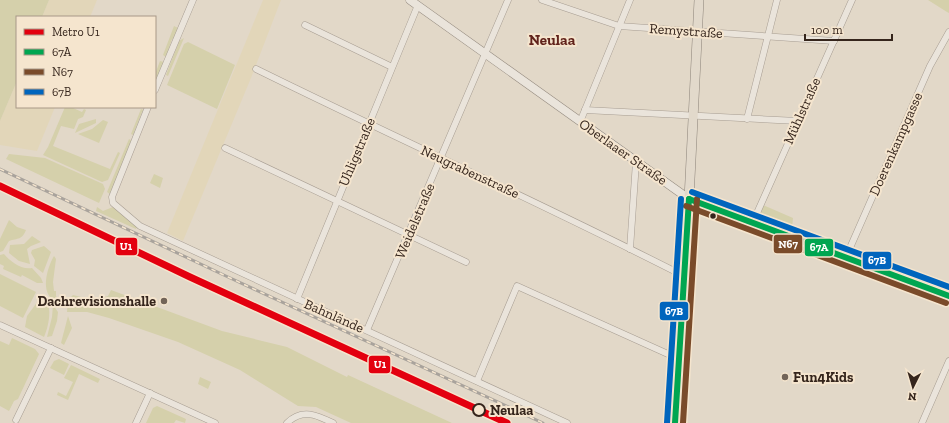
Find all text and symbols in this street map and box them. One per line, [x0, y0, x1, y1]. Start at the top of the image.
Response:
legend [16, 16, 156, 108]
scale bar [805, 16, 892, 42]
street label: Remystraße [649, 20, 724, 42]
text: 100 m [811, 23, 843, 37]
text: Metro U1 [52, 25, 100, 39]
district label: Neulaa [529, 31, 576, 49]
text: 67A [52, 45, 72, 59]
text: N67 [52, 65, 73, 79]
street label: Mühlstraße [780, 75, 824, 147]
text: 67B [52, 85, 71, 99]
street label: Doerenkampgasse [866, 89, 927, 198]
street label: Uhligstraße [335, 115, 379, 189]
street label: Oberlaaer Straße [576, 115, 671, 189]
street label: Neugrabenstraße [418, 142, 522, 202]
street label: Weidelstraße [391, 180, 439, 261]
unlabelled marker [708, 211, 718, 221]
line badge: N67 [773, 234, 803, 254]
line badge: U1 [115, 237, 138, 256]
text: N67 [778, 238, 798, 251]
line badge: 67A [804, 238, 834, 257]
text: U1 [120, 240, 133, 253]
text: 67A [810, 241, 829, 254]
line badge: 67B [862, 251, 892, 270]
text: 67B [868, 254, 886, 267]
place label: Dachrevisionshalle [37, 293, 156, 310]
street label: Bahnlände [301, 295, 367, 337]
marker: Dachrevisionshalle [159, 296, 169, 306]
line badge: 67B [659, 301, 689, 321]
text: 67B [665, 305, 683, 318]
line badge: U1 [368, 355, 391, 374]
text: U1 [374, 358, 387, 371]
north arrow [893, 367, 933, 407]
place label: Fun4Kids [793, 369, 854, 386]
marker: Fun4Kids [780, 372, 790, 382]
text: N [907, 390, 917, 403]
place label: Neulaa [490, 402, 533, 419]
marker: Neulaa [472, 403, 486, 417]

